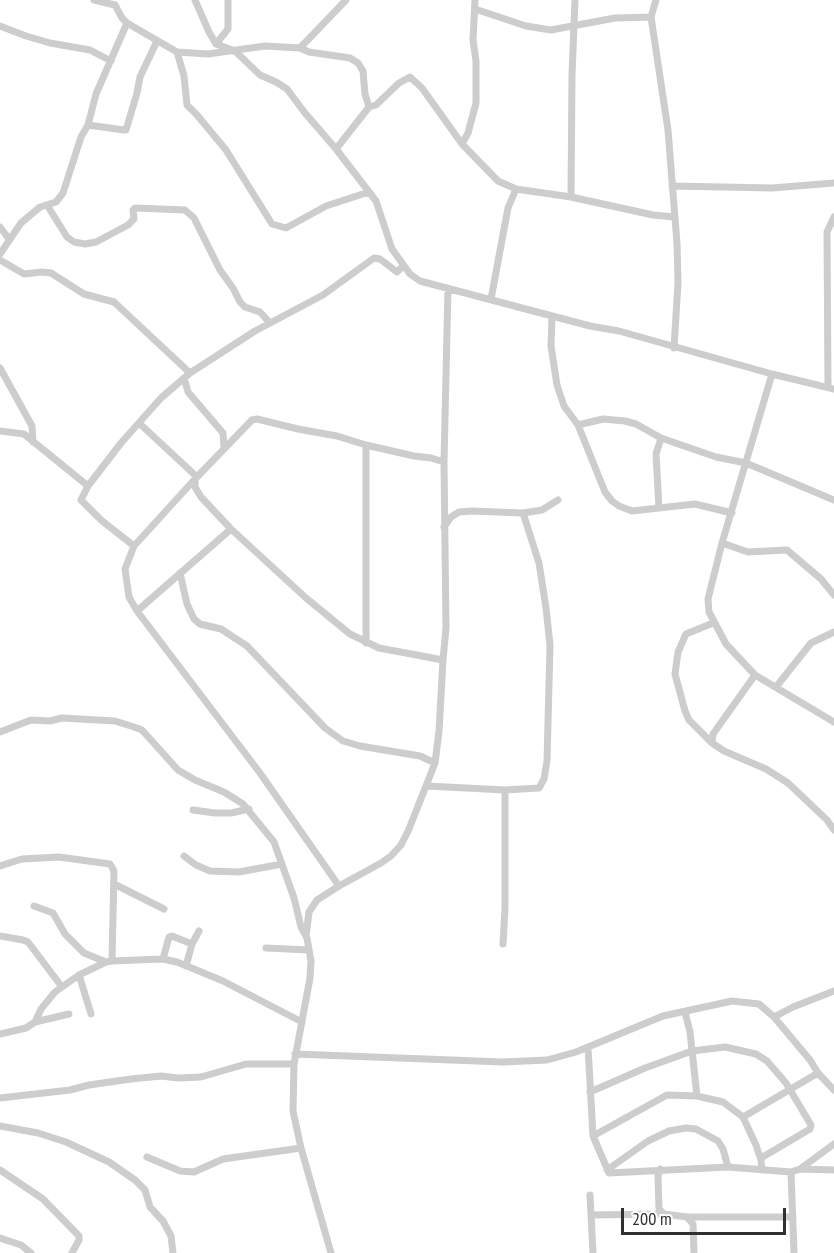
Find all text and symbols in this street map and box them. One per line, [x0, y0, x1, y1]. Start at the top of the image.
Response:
scale bar [624, 1196, 789, 1234]
text: 200 m [632, 1207, 672, 1230]

